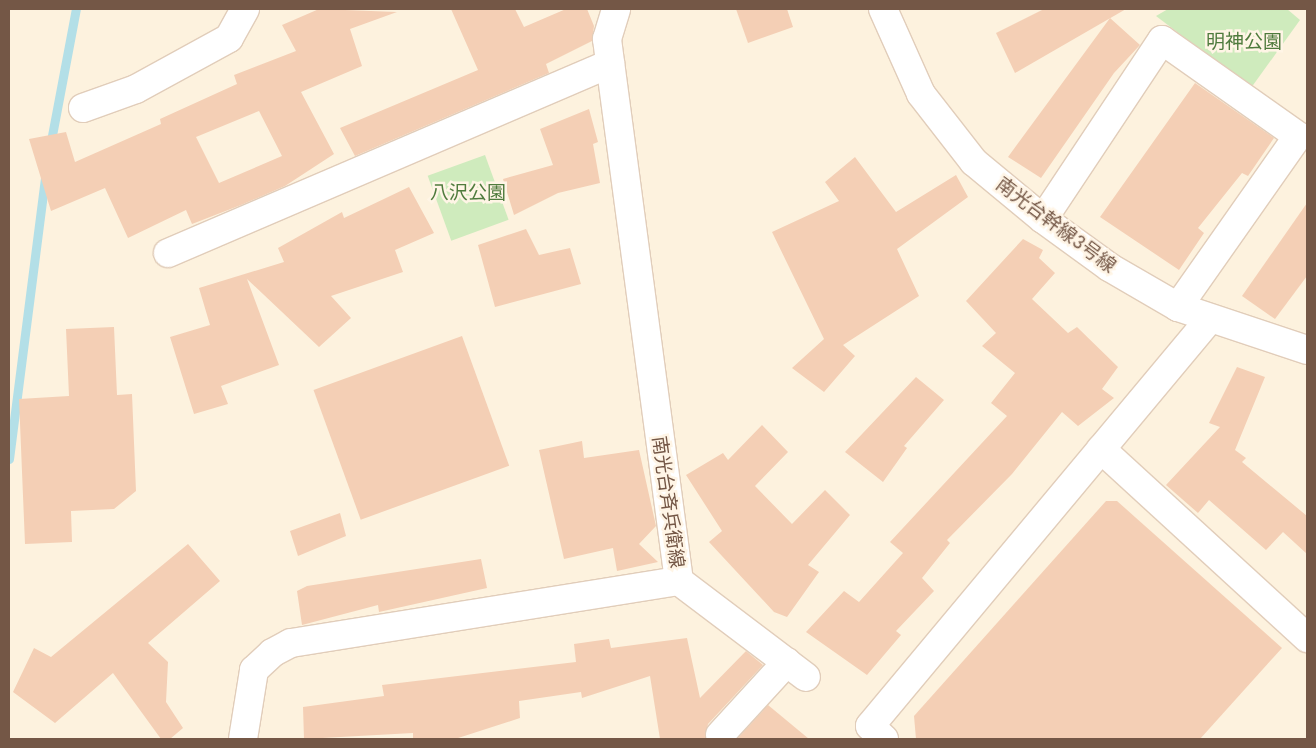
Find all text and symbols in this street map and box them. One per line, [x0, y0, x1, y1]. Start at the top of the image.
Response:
park label: 明神公園 [1206, 31, 1282, 53]
street label: 南光台幹線３号線 [992, 173, 1120, 277]
park label: 八沢公園 [430, 182, 506, 204]
street label: 南光台斉兵衛線 [647, 435, 689, 569]

